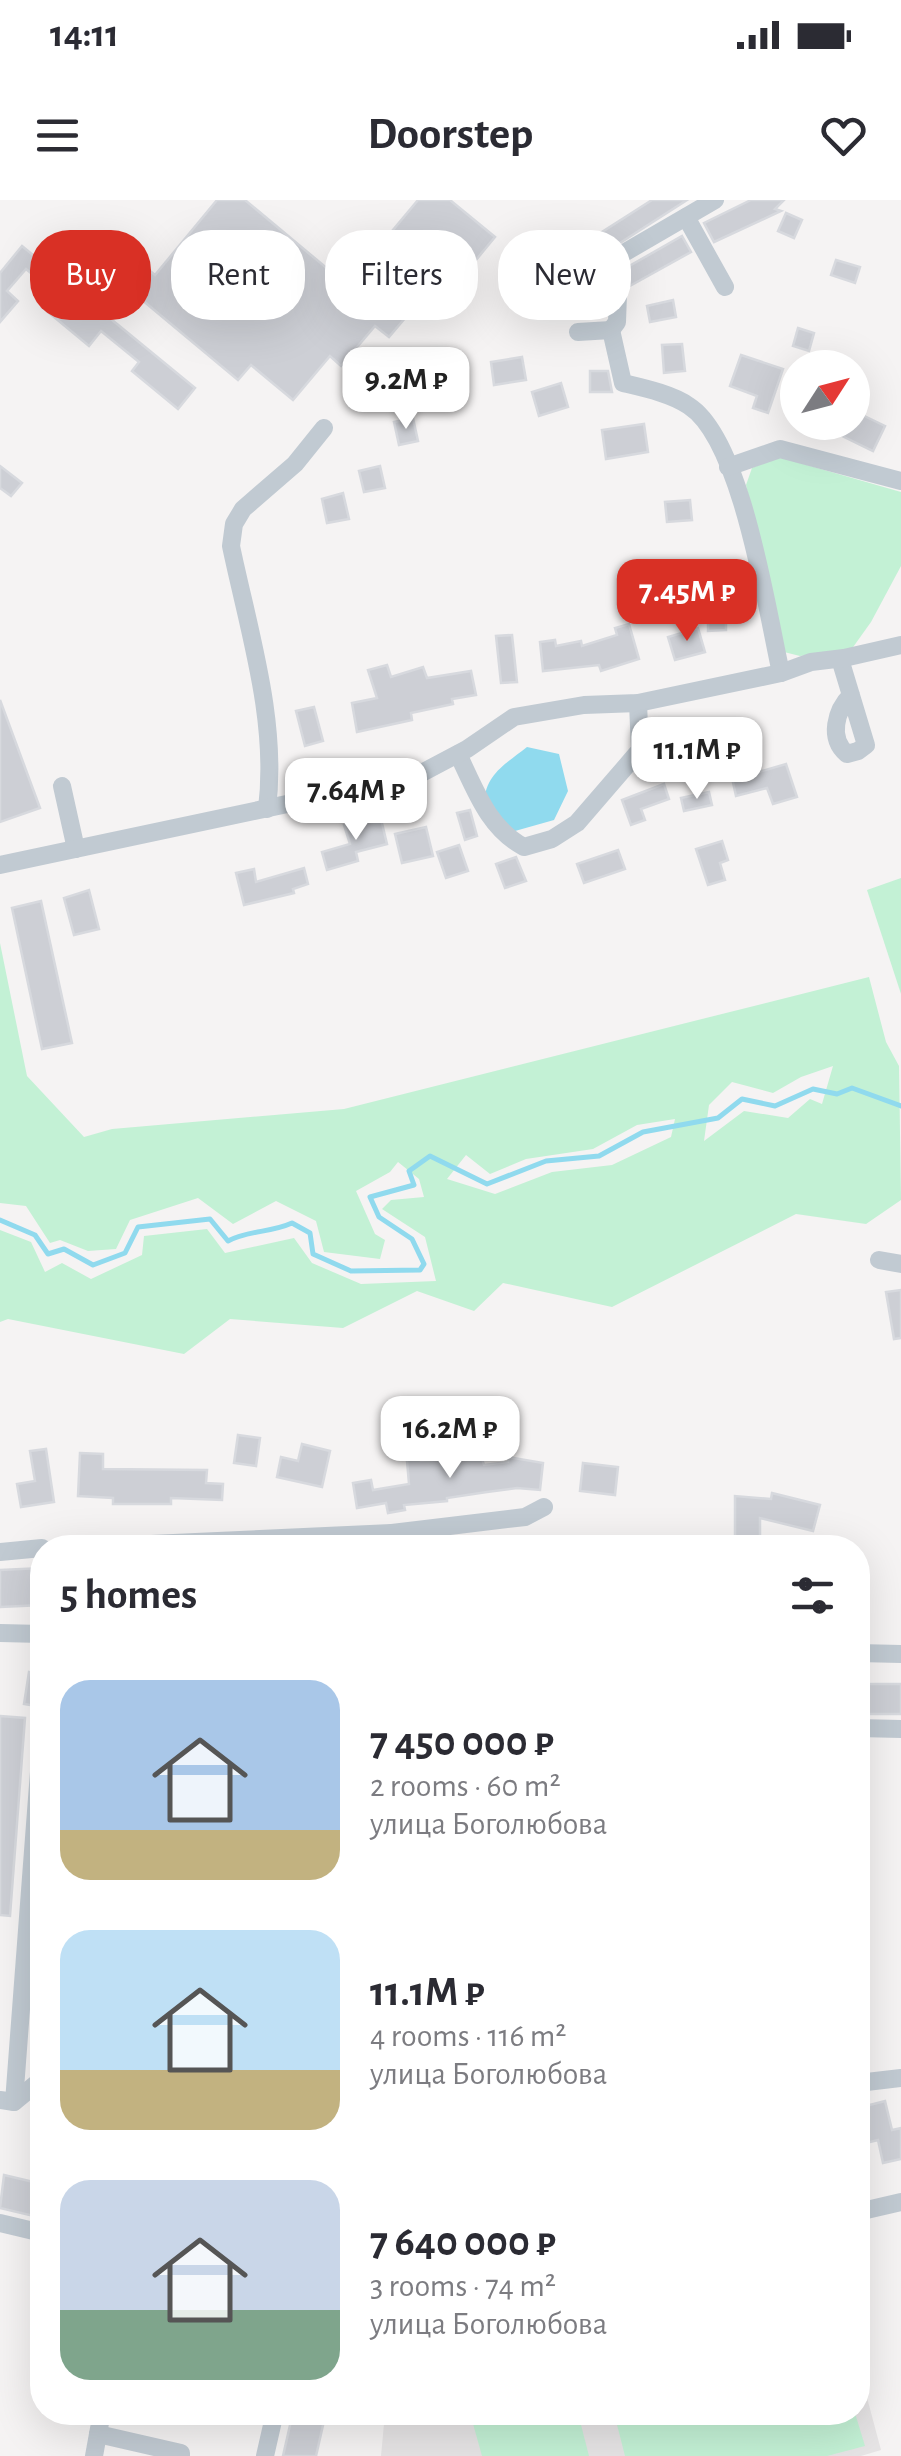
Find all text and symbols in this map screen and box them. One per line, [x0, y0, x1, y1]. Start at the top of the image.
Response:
text: 14:11 [50, 16, 119, 54]
icon: menu [30, 108, 85, 163]
icon: heart [816, 108, 871, 163]
text: Doorstep [368, 112, 533, 157]
chip: Buy [30, 230, 151, 320]
chip: Rent [171, 230, 305, 320]
chip: Filters [325, 230, 478, 320]
chip: New [498, 230, 631, 320]
pin: 9.2M ₽ [325, 347, 487, 432]
north arrow [780, 350, 870, 440]
map controls [780, 350, 870, 440]
text: 9.2M ₽ [364, 363, 448, 395]
pin: 7.45M ₽ [595, 559, 779, 644]
text: 7.45M ₽ [639, 575, 735, 607]
pin: 11.1M ₽ [605, 717, 789, 802]
text: 11.1M ₽ [653, 733, 741, 765]
pin: 7.64M ₽ [264, 758, 448, 843]
text: 7.64M ₽ [307, 774, 405, 806]
pin: 16.2M ₽ [358, 1396, 542, 1481]
text: 16.2M ₽ [403, 1412, 497, 1444]
icon: filters [785, 1568, 840, 1623]
text: 5 homes [60, 1574, 197, 1616]
icon: home [140, 1720, 260, 1840]
text: 7 450 000 ₽ [370, 1721, 554, 1763]
text: 2 rooms · 60 m² [370, 1770, 561, 1802]
text: улица Боголюбова [370, 1808, 607, 1840]
icon: home [140, 1970, 260, 2090]
text: 11.1M ₽ [370, 1971, 484, 2013]
text: 4 rooms · 116 m² [370, 2020, 567, 2052]
text: улица Боголюбова [370, 2058, 607, 2090]
icon: home [140, 2220, 260, 2340]
text: 7 640 000 ₽ [370, 2221, 556, 2263]
text: 3 rooms · 74 m² [370, 2270, 556, 2302]
text: улица Боголюбова [370, 2308, 607, 2340]

